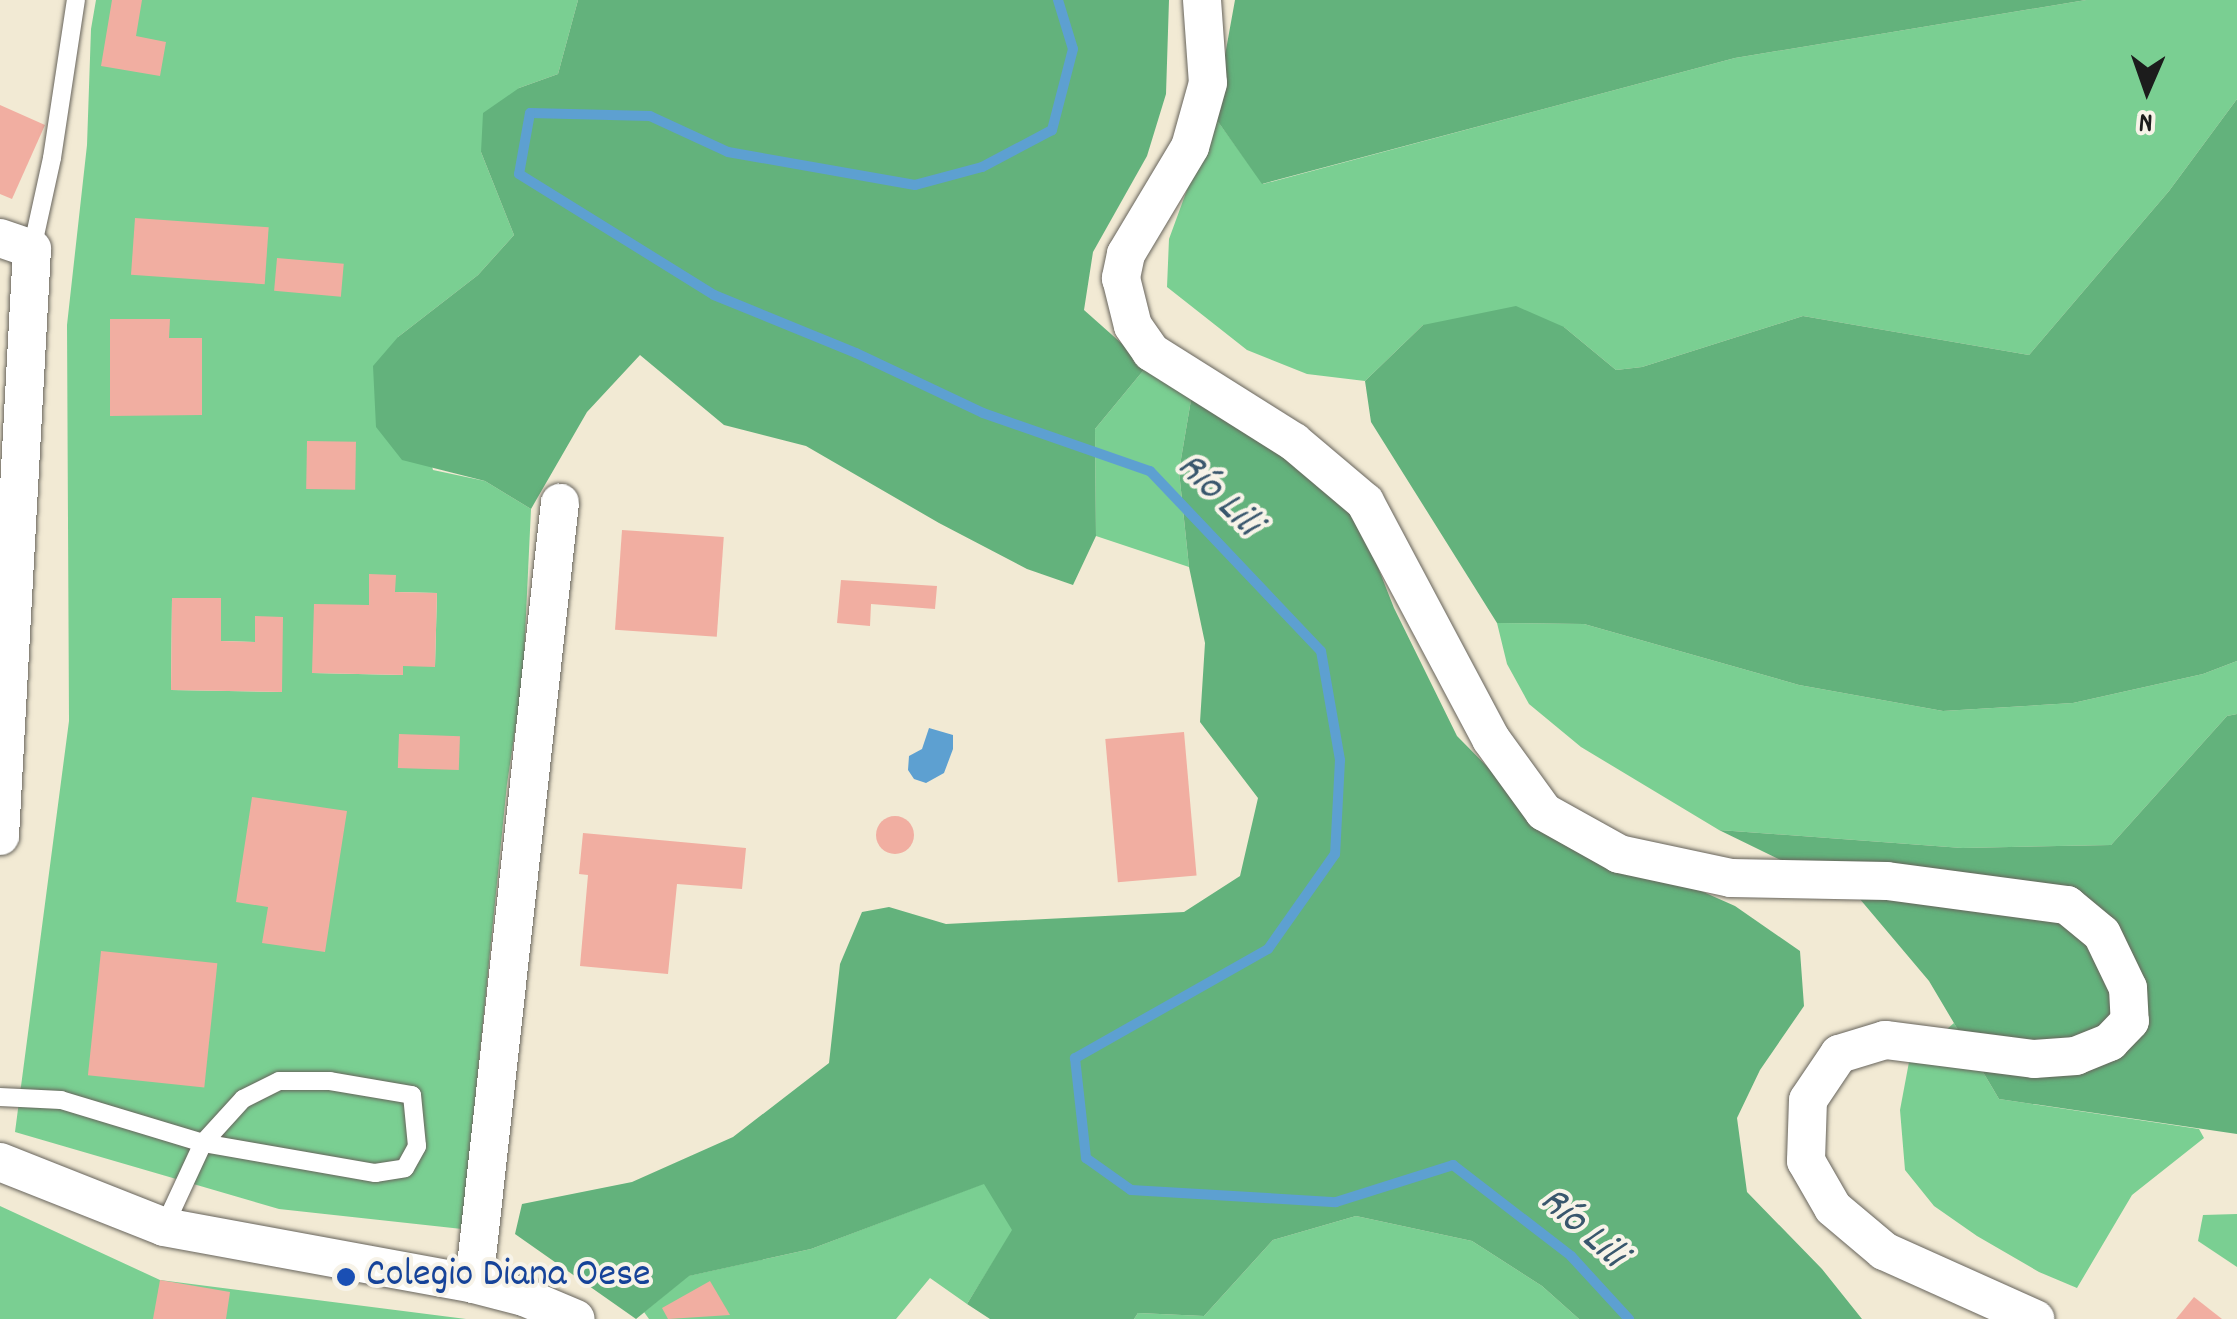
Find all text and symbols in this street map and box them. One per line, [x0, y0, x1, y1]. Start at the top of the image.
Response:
north arrow [2097, 40, 2197, 140]
text: N [2138, 100, 2154, 140]
water label: Río Lili [1164, 443, 1270, 549]
water label: Río Lili [1527, 1177, 1635, 1281]
place label: Colegio Diana Oese [366, 1253, 651, 1301]
marker: Colegio Diana Oese [335, 1266, 357, 1288]

